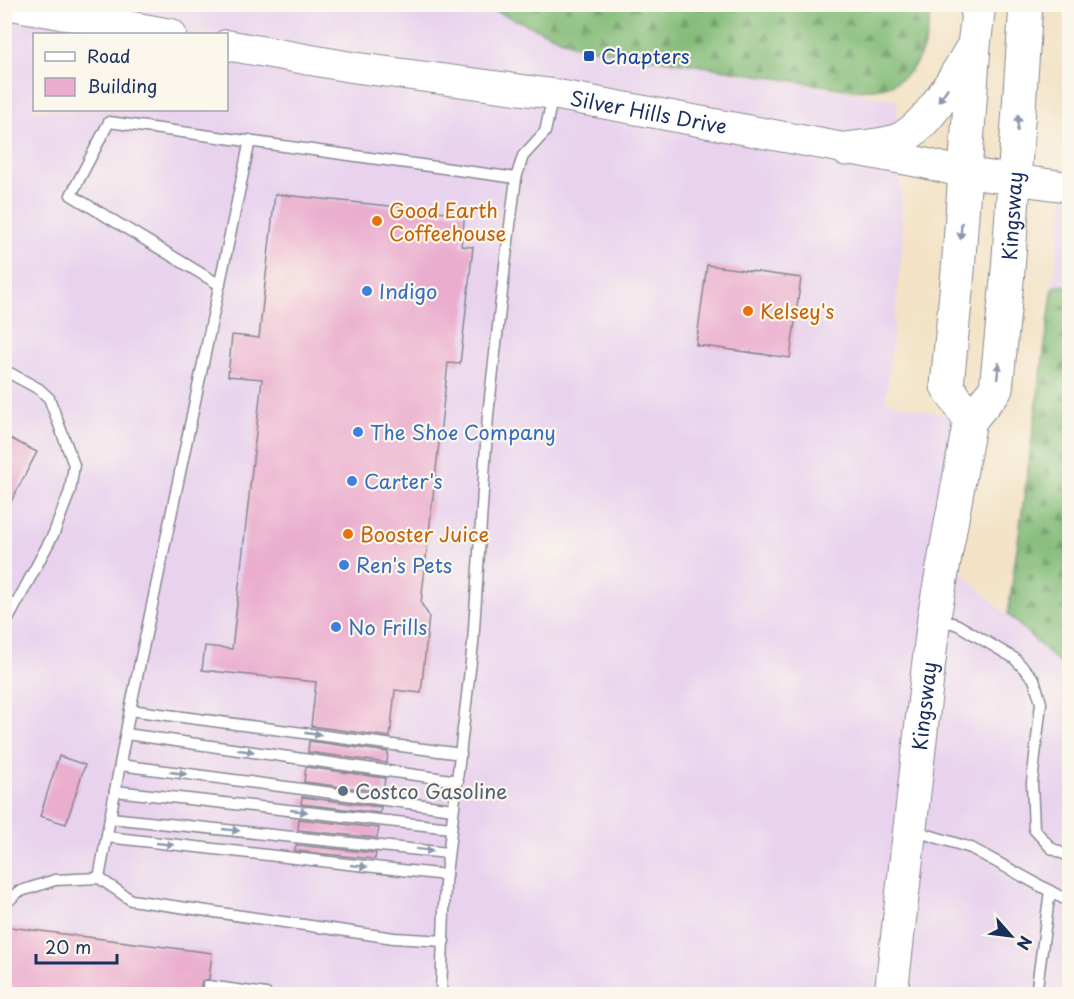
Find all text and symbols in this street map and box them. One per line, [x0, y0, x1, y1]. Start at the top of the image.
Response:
legend [33, 33, 228, 111]
place label: Chapters [601, 41, 690, 71]
text: Road [87, 42, 131, 69]
marker: Chapters [582, 49, 596, 63]
text: Building [87, 72, 157, 99]
street label: Silver Hills Drive [568, 83, 730, 141]
one-way arrow [937, 87, 949, 103]
one-way arrow [1014, 113, 1023, 132]
street label: Kingsway [994, 170, 1030, 261]
place label: Good Earth Coffeehouse [389, 195, 506, 248]
marker: Good Earth Coffeehouse [370, 214, 384, 228]
one-way arrow [956, 222, 965, 241]
place label: Indigo [379, 276, 437, 306]
marker: Indigo [360, 284, 374, 298]
place label: Kelsey's [760, 296, 834, 326]
marker: Kelsey's [741, 304, 755, 318]
one-way arrow [993, 361, 1003, 380]
place label: The Shoe Company [370, 417, 556, 447]
marker: The Shoe Company [351, 425, 365, 439]
place label: Carter's [364, 466, 443, 496]
marker: Carter's [345, 474, 359, 488]
place label: Booster Juice [360, 519, 489, 549]
marker: Booster Juice [341, 527, 355, 541]
place label: Ren's Pets [356, 550, 452, 580]
marker: Ren's Pets [337, 558, 351, 572]
place label: No Frills [348, 612, 427, 642]
marker: No Frills [329, 620, 343, 634]
street label: Kingsway [904, 660, 944, 752]
one-way arrow [303, 730, 322, 739]
one-way arrow [237, 746, 256, 756]
one-way arrow [169, 768, 188, 777]
place label: Costco Gasoline [355, 776, 508, 806]
marker: Costco Gasoline [336, 784, 350, 798]
one-way arrow [289, 806, 308, 816]
one-way arrow [222, 825, 241, 835]
one-way arrow [156, 839, 175, 849]
one-way arrow [416, 845, 435, 854]
one-way arrow [349, 861, 368, 870]
north arrow [981, 906, 1041, 966]
scale bar [36, 927, 117, 965]
text: N [1012, 932, 1039, 955]
text: 20 m [45, 933, 91, 960]

